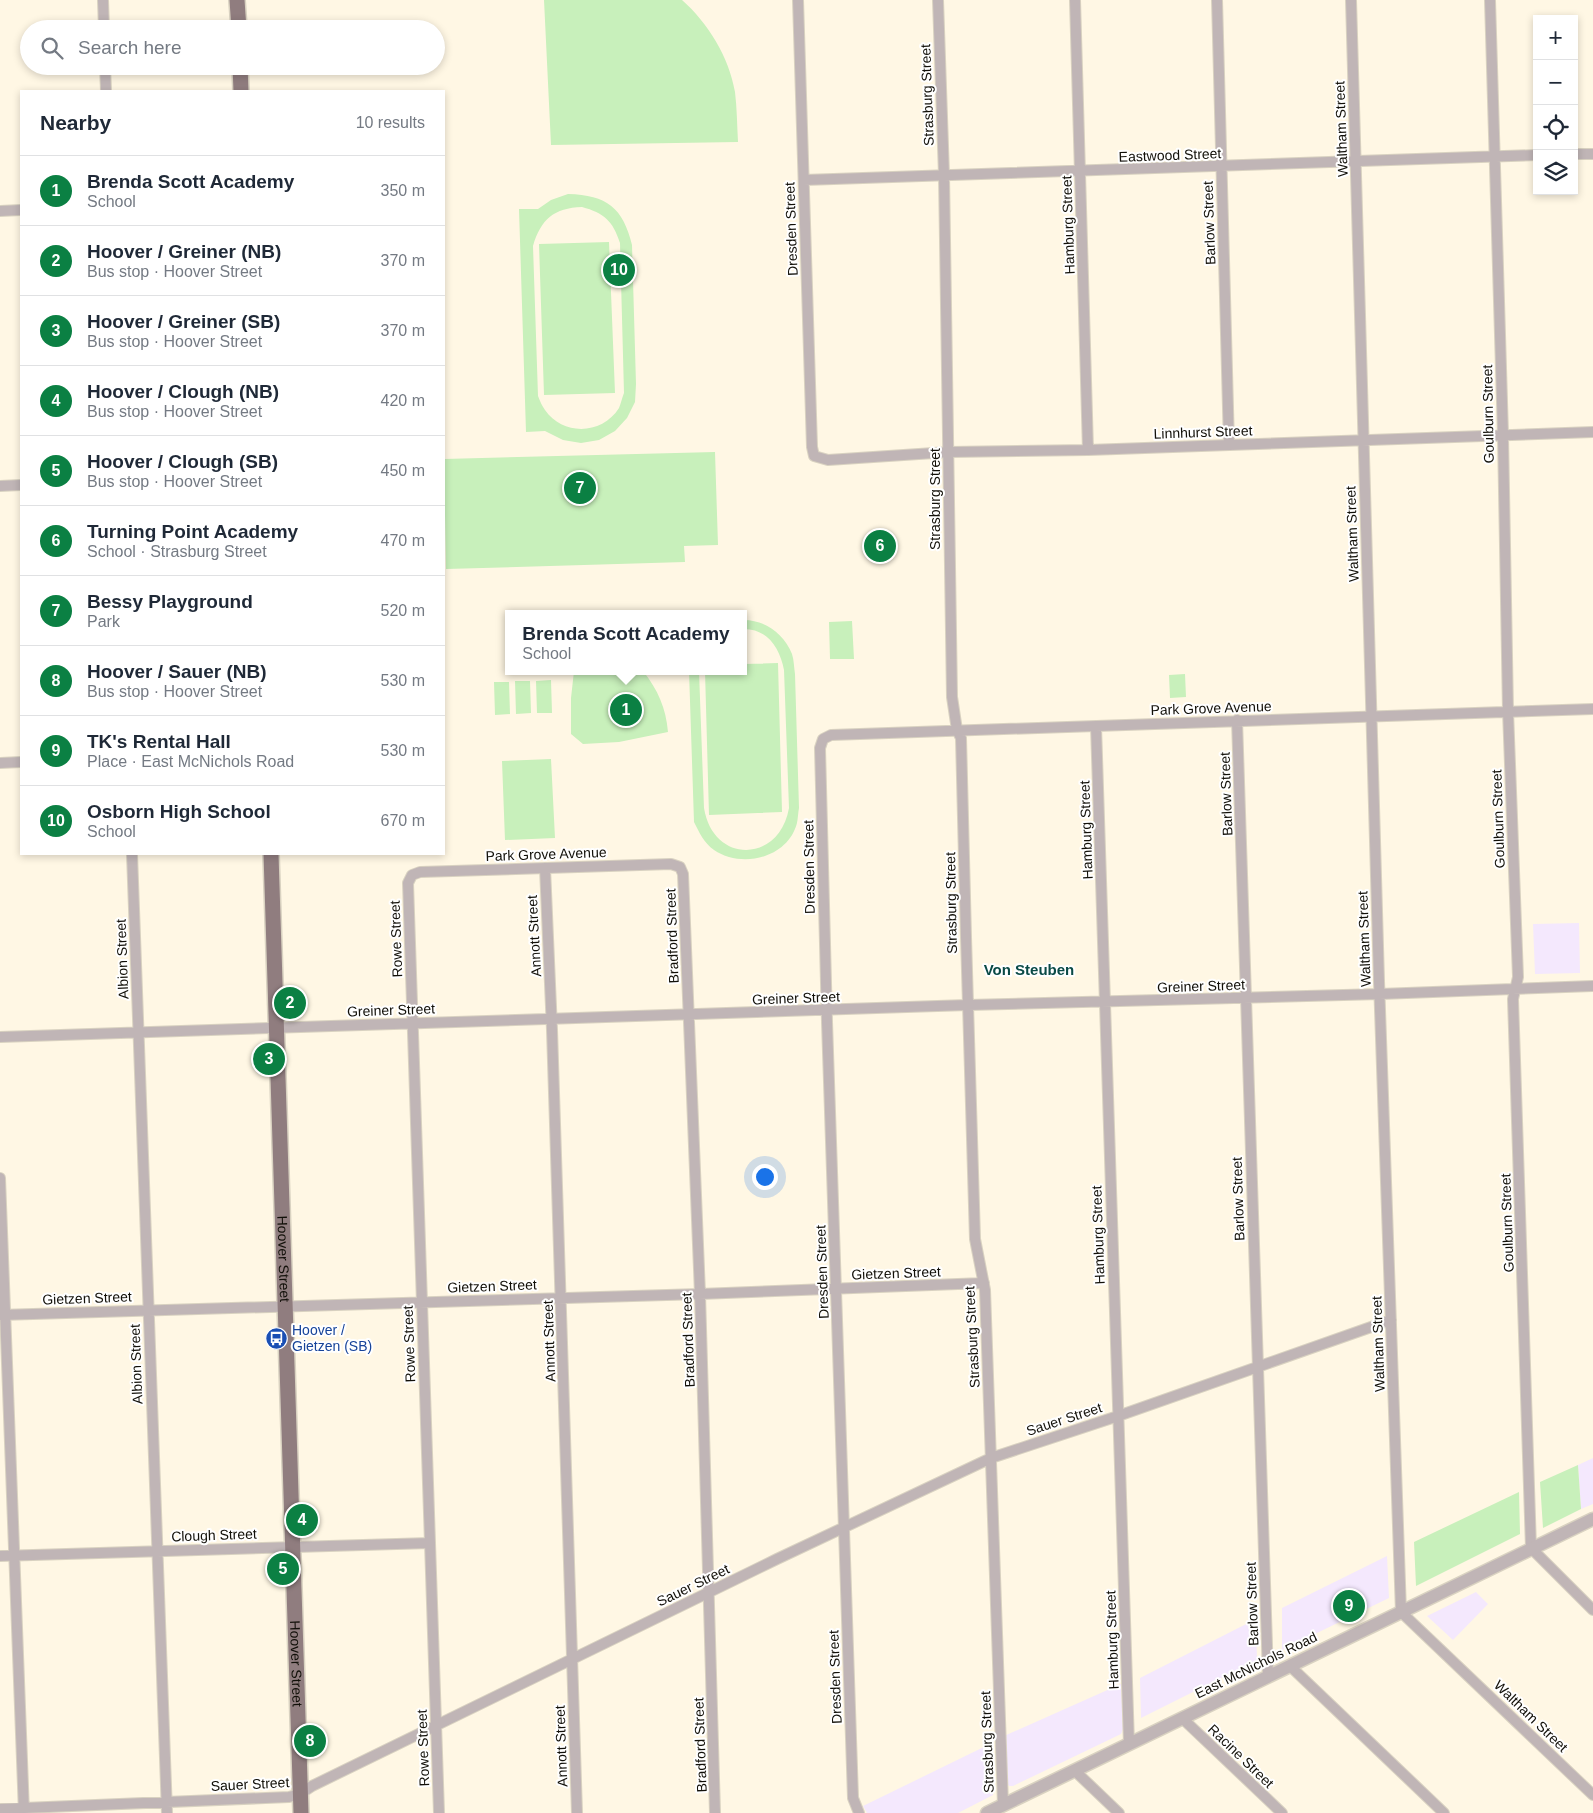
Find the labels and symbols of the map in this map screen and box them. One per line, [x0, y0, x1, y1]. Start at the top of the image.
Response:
street label: Strasburg Street [917, 44, 937, 146]
street label: Waltham Street [1331, 81, 1351, 177]
street label: Eastwood Street [1118, 145, 1222, 165]
street label: Hamburg Street [1058, 175, 1078, 275]
street label: Barlow Street [1200, 181, 1218, 265]
street label: Dresden Street [781, 182, 801, 276]
pin: 10 [603, 251, 635, 289]
street label: Goulburn Street [1479, 364, 1497, 464]
street label: Linnhurst Street [1153, 422, 1253, 442]
street label: Strasburg Street [927, 448, 943, 550]
pin: 7 [564, 469, 596, 507]
street label: Waltham Street [1342, 486, 1362, 582]
pin: 6 [864, 527, 896, 565]
pin: 1 [610, 691, 642, 729]
street label: Park Grove Avenue [1150, 698, 1272, 718]
street label: Barlow Street [1217, 752, 1235, 836]
street label: Goulburn Street [1488, 769, 1508, 869]
street label: Hamburg Street [1076, 780, 1096, 880]
street label: Dresden Street [800, 820, 818, 914]
street label: Park Grove Avenue [485, 844, 607, 864]
street label: Strasburg Street [942, 852, 960, 954]
street label: Bradford Street [662, 888, 682, 984]
street label: Waltham Street [1354, 891, 1374, 987]
street label: Annott Street [524, 895, 544, 977]
street label: Rowe Street [387, 900, 405, 978]
street label: Albion Street [113, 919, 131, 999]
district label: Von Steuben [984, 961, 1074, 978]
street label: Greiner Street [1157, 976, 1245, 996]
pin: 2 [274, 984, 306, 1022]
street label: Greiner Street [752, 988, 840, 1008]
street label: Greiner Street [347, 1000, 435, 1020]
pin: 3 [253, 1040, 285, 1078]
street label: Barlow Street [1229, 1157, 1247, 1241]
your location [752, 1164, 778, 1190]
street label: Goulburn Street [1497, 1173, 1517, 1273]
street label: Hamburg Street [1088, 1185, 1108, 1285]
street label: Hoover Street [274, 1215, 293, 1302]
street label: Dresden Street [812, 1225, 832, 1319]
street label: Gietzen Street [851, 1263, 941, 1283]
street label: Gietzen Street [447, 1276, 537, 1296]
street label: Strasburg Street [961, 1286, 983, 1388]
street label: Gietzen Street [42, 1288, 132, 1308]
street label: Bradford Street [678, 1292, 698, 1388]
street label: Waltham Street [1368, 1296, 1388, 1392]
street label: Annott Street [540, 1300, 558, 1382]
street label: Rowe Street [400, 1305, 418, 1383]
place label: Hoover / Gietzen (SB) [292, 1322, 372, 1354]
street label: Albion Street [127, 1324, 145, 1404]
bus stop icon: Hoover / Gietzen (SB) [264, 1326, 288, 1350]
street label: Sauer Street [1024, 1399, 1104, 1439]
pin: 4 [286, 1501, 318, 1539]
street label: Clough Street [171, 1526, 257, 1544]
pin: 5 [267, 1550, 299, 1588]
street label: Sauer Street [654, 1561, 732, 1609]
street label: Barlow Street [1243, 1562, 1261, 1646]
pin: 9 [1333, 1587, 1365, 1625]
street label: Hamburg Street [1102, 1590, 1122, 1690]
street label: Hoover Street [287, 1620, 306, 1707]
street label: East McNichols Road [1192, 1628, 1320, 1702]
street label: Dresden Street [825, 1630, 845, 1724]
street label: Waltham Street [1491, 1677, 1571, 1755]
street label: Strasburg Street [977, 1691, 997, 1793]
street label: Bradford Street [690, 1697, 710, 1793]
street label: Annott Street [552, 1705, 570, 1787]
street label: Rowe Street [414, 1709, 432, 1787]
street label: Racine Street [1205, 1721, 1277, 1791]
pin: 8 [294, 1722, 326, 1760]
street label: Sauer Street [210, 1774, 290, 1794]

